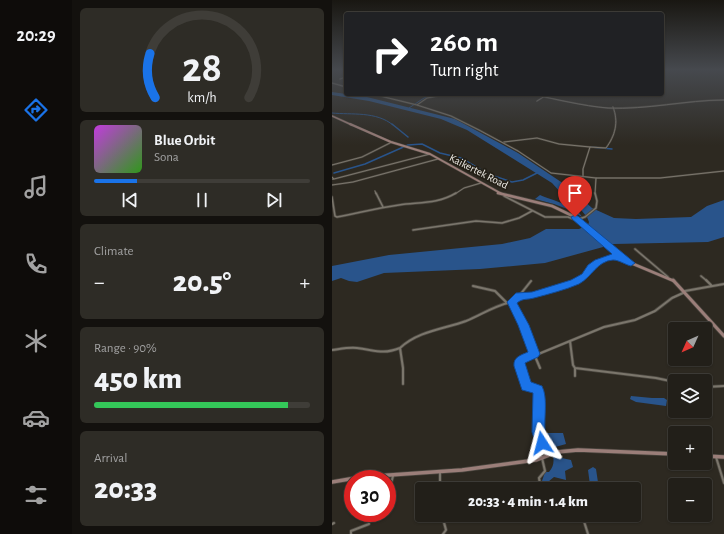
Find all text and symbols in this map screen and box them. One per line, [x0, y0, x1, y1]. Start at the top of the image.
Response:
text: 20:29 [16, 27, 56, 45]
icon: right [364, 28, 416, 80]
text: 260 m [430, 29, 498, 57]
text: 28 [182, 48, 222, 89]
text: Turn right [430, 62, 499, 80]
text: km/h [187, 91, 217, 105]
icon: directions [22, 96, 50, 124]
text: Blue Orbit [154, 133, 215, 148]
text: Sona [154, 151, 179, 164]
street label: Kaikertek Road [448, 152, 510, 191]
icon: music [22, 173, 50, 201]
pin [558, 176, 592, 217]
icon: arrive [564, 182, 586, 204]
icon: previous [119, 189, 141, 211]
icon: pause [191, 189, 213, 211]
icon: next [263, 189, 285, 211]
text: Climate [94, 245, 133, 258]
icon: phone [22, 250, 50, 278]
text: 20.5° [173, 267, 231, 297]
text: − [94, 271, 105, 293]
text: + [299, 271, 310, 293]
north arrow [668, 322, 712, 366]
map controls [668, 322, 712, 522]
icon: climate [22, 327, 50, 355]
text: Range · 90% [94, 342, 157, 355]
text: 450 km [94, 364, 182, 394]
button: layers [668, 374, 712, 418]
icon: car [22, 404, 50, 432]
position arrow [521, 422, 563, 464]
button: + [668, 426, 712, 470]
text: Arrival [94, 452, 127, 465]
speed limit sign: 30 [344, 470, 396, 522]
text: 20:33 [94, 474, 157, 504]
button: − [668, 478, 712, 522]
icon: filters [22, 481, 50, 509]
text: 20:33 · 4 min · 1.4 km [468, 494, 588, 509]

